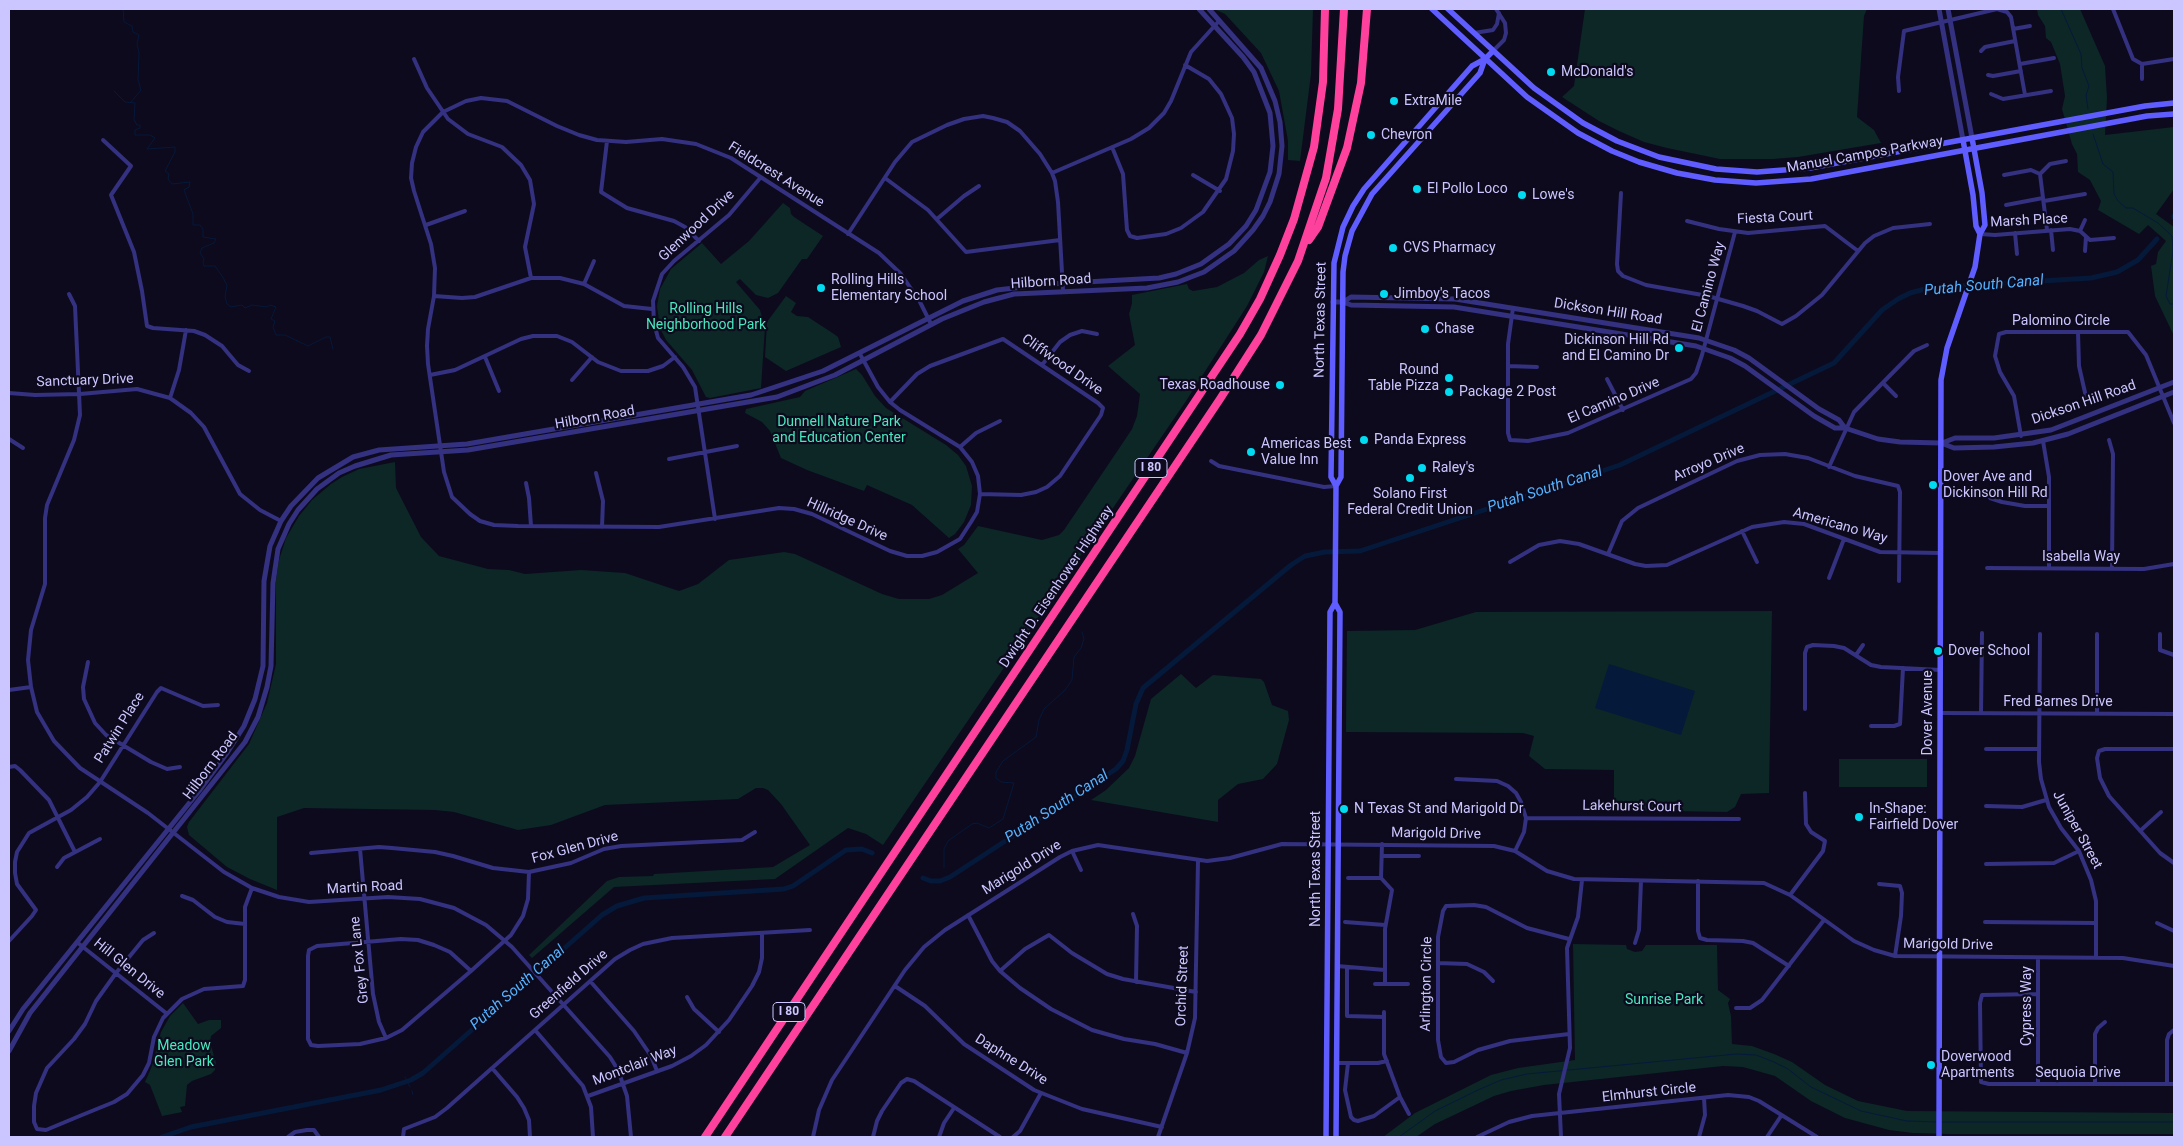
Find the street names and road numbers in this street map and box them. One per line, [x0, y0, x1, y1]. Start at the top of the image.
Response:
street label: Manuel Campos Parkway [1786, 133, 1944, 177]
street label: Fieldcrest Avenue [725, 139, 827, 211]
street label: Glenwood Drive [656, 187, 738, 265]
street label: Fiesta Court [1737, 208, 1813, 228]
street label: Marsh Place [1990, 211, 2068, 231]
street label: El Camino Way [1689, 240, 1729, 334]
street label: North Texas Street [1312, 262, 1330, 378]
street label: Hilborn Road [1010, 271, 1092, 293]
street label: Dickson Hill Road [1553, 295, 1663, 329]
street label: Palomino Circle [2012, 313, 2110, 329]
street label: Cliffwood Drive [1018, 331, 1106, 399]
street label: Sanctuary Drive [36, 371, 134, 391]
street label: El Camino Drive [1566, 374, 1662, 428]
street label: Dickson Hill Road [2030, 377, 2138, 429]
street label: Hilborn Road [554, 403, 636, 433]
street label: Arroyo Drive [1671, 440, 1747, 486]
road number: I 80 [1135, 458, 1167, 478]
street label: Hillridge Drive [804, 495, 890, 545]
street label: Dwight D. Eisenhower Highway [996, 503, 1118, 671]
street label: Americano Way [1791, 504, 1889, 548]
street label: Isabella Way [2042, 549, 2120, 565]
street label: Dover Avenue [1920, 670, 1936, 756]
street label: Patwin Place [91, 689, 149, 767]
street label: Fred Barnes Drive [2003, 694, 2113, 710]
street label: Hilborn Road [180, 729, 242, 803]
street label: Juniper Street [2049, 788, 2105, 872]
street label: Lakehurst Court [1582, 798, 1682, 816]
street label: North Texas Street [1308, 811, 1324, 927]
street label: Marigold Drive [1391, 825, 1481, 843]
street label: Fox Glen Drive [530, 828, 620, 868]
street label: Marigold Drive [979, 837, 1065, 899]
street label: Martin Road [326, 878, 404, 898]
street label: Grey Fox Lane [347, 915, 373, 1005]
street label: Hill Glen Drive [90, 935, 168, 1003]
street label: Arlington Circle [1418, 936, 1436, 1032]
street label: Marigold Drive [1903, 936, 1993, 954]
street label: Orchid Street [1173, 945, 1193, 1027]
street label: Greenfield Drive [526, 946, 612, 1024]
street label: Cypress Way [2019, 966, 2035, 1046]
road number: I 80 [773, 1002, 805, 1022]
street label: Daphne Drive [972, 1031, 1050, 1089]
street label: Montclair Way [591, 1042, 679, 1090]
street label: Sequoia Drive [2035, 1065, 2121, 1081]
street label: Elmhurst Circle [1601, 1080, 1697, 1106]

